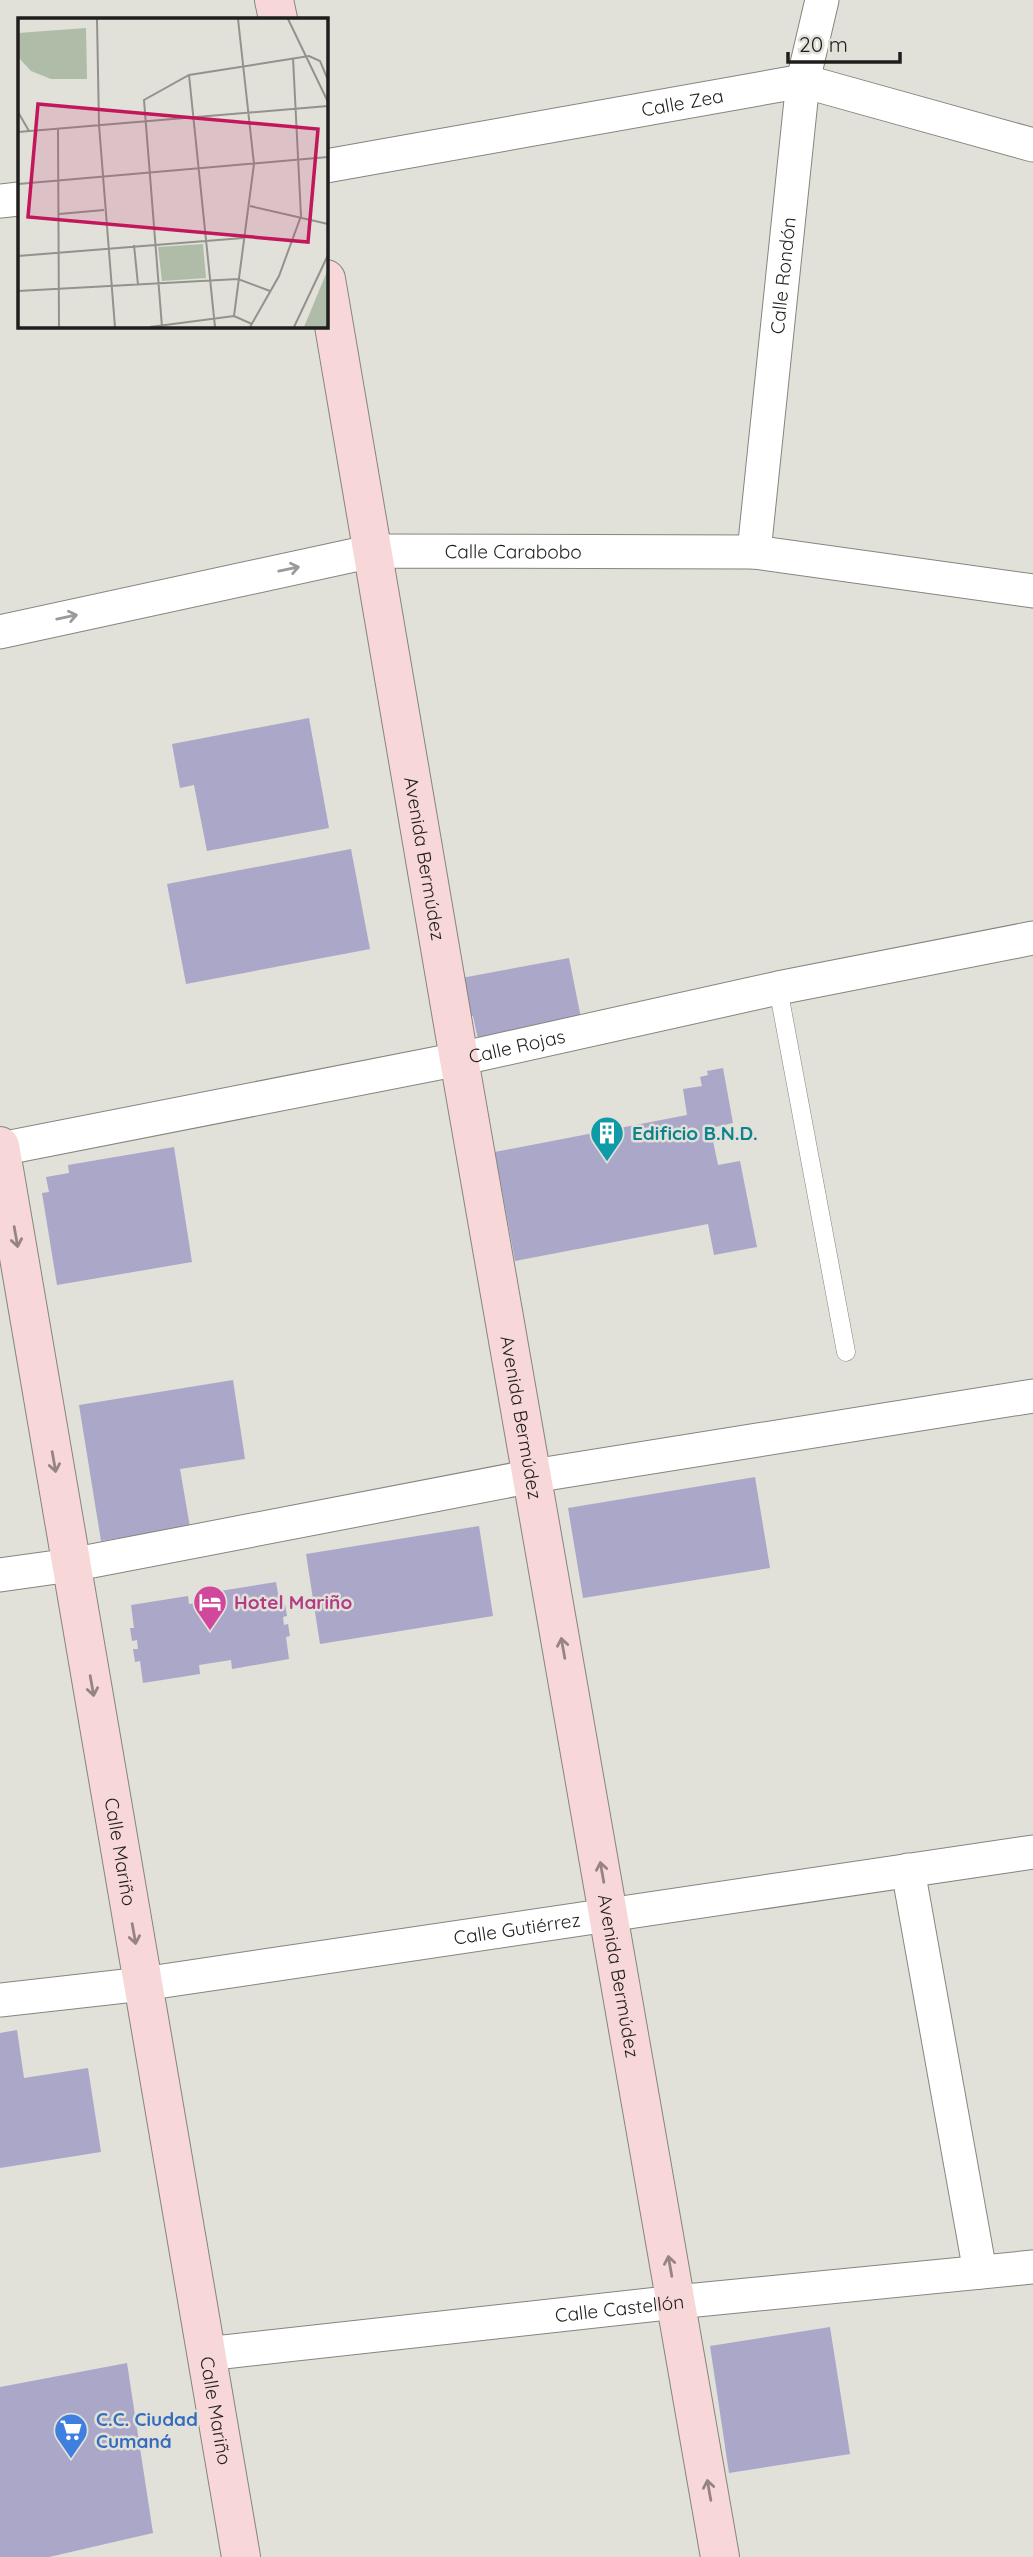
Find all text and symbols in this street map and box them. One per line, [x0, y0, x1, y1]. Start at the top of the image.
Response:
inset map [18, 18, 327, 327]
scale bar [788, 21, 900, 65]
text: 20 m [799, 31, 848, 57]
street label: Calle Zea [639, 83, 725, 122]
street label: Calle Rondón [765, 216, 801, 335]
street label: Calle Carabobo [445, 539, 582, 564]
one-way arrow [277, 562, 300, 576]
one-way arrow [55, 610, 78, 624]
street label: Avenida Bermúdez [399, 775, 451, 942]
street label: Calle Rojas [466, 1024, 567, 1068]
building icon: Edificio B.N.D. [588, 1114, 626, 1163]
place label: Edificio B.N.D. [632, 1121, 758, 1145]
one-way arrow [9, 1225, 23, 1248]
street label: Avenida Bermúdez [495, 1334, 547, 1501]
one-way arrow [48, 1450, 61, 1472]
hotel icon: Hotel Mariño [191, 1583, 229, 1632]
place label: Hotel Mariño [234, 1590, 352, 1614]
one-way arrow [556, 1637, 569, 1660]
one-way arrow [86, 1674, 99, 1697]
street label: Calle Mariño [99, 1796, 142, 1908]
one-way arrow [595, 1861, 608, 1884]
street label: Avenida Bermúdez [593, 1892, 645, 2060]
street label: Calle Gutiérrez [452, 1907, 582, 1950]
one-way arrow [128, 1922, 141, 1945]
one-way arrow [663, 2255, 676, 2278]
street label: Calle Castellón [554, 2289, 685, 2327]
street label: Calle Mariño [195, 2355, 237, 2467]
place label: C.C. Ciudad Cumaná [96, 2407, 198, 2453]
supermarket icon: C.C. Ciudad Cumaná [52, 2411, 90, 2460]
one-way arrow [702, 2479, 715, 2502]

